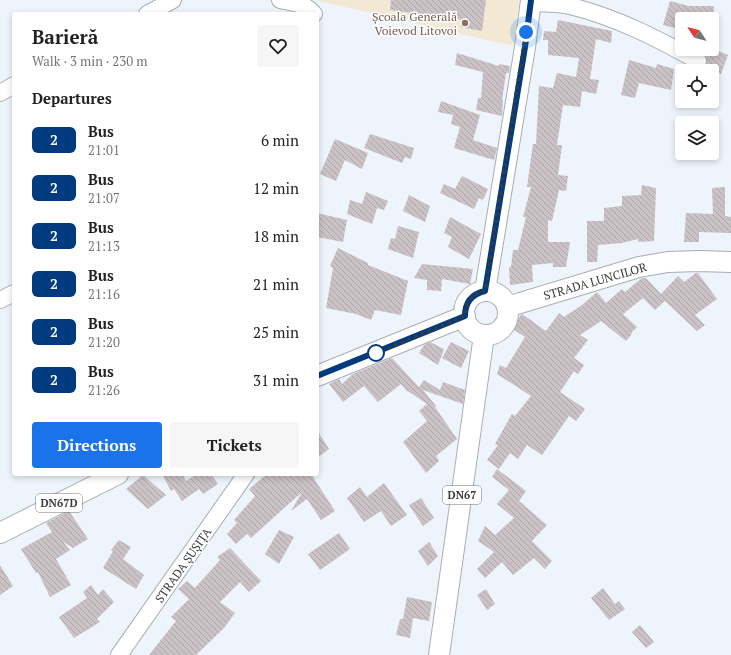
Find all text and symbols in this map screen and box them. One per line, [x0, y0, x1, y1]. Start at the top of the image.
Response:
place label: Școala Generală Voievod Litovoi [372, 9, 457, 38]
north arrow [675, 12, 719, 56]
map controls [675, 12, 719, 160]
marker: Școala Generală Voievod Litovoi [460, 18, 470, 28]
your location [516, 22, 536, 42]
text: Barieră [32, 24, 98, 49]
button: heart [257, 25, 299, 67]
text: Walk · 3 min · 230 m [32, 52, 147, 70]
button: locate [675, 64, 719, 108]
text: Departures [32, 88, 112, 108]
button: layers [675, 116, 719, 160]
text: Bus [88, 121, 114, 141]
text: 2 [50, 130, 58, 149]
text: 6 min [261, 130, 299, 150]
text: 21:01 [88, 141, 120, 159]
text: Bus [88, 169, 114, 189]
text: 2 [50, 178, 58, 197]
text: 12 min [253, 178, 299, 198]
text: 21:07 [88, 189, 120, 207]
text: Bus [88, 217, 114, 237]
text: 2 [50, 226, 58, 245]
text: 18 min [253, 226, 299, 246]
text: 21:13 [88, 237, 120, 255]
street label: STRADA LUNCILOR [542, 259, 649, 303]
text: Bus [88, 265, 114, 285]
text: 2 [50, 274, 58, 293]
text: 21 min [253, 274, 299, 294]
text: 21:16 [88, 285, 120, 303]
text: Bus [88, 313, 114, 333]
text: 2 [50, 322, 58, 341]
text: 25 min [253, 322, 299, 342]
text: 21:20 [88, 333, 120, 351]
unlabelled marker [367, 344, 385, 362]
text: Bus [88, 361, 114, 381]
text: 2 [50, 370, 58, 389]
text: 31 min [253, 370, 299, 390]
text: 21:26 [88, 381, 120, 399]
button: Directions [32, 422, 162, 468]
button: Tickets [170, 422, 299, 468]
road number: DN67 [443, 486, 481, 504]
road number: DN67D [36, 494, 82, 512]
street label: STRADA ȘUȘIȚA [152, 524, 216, 606]

